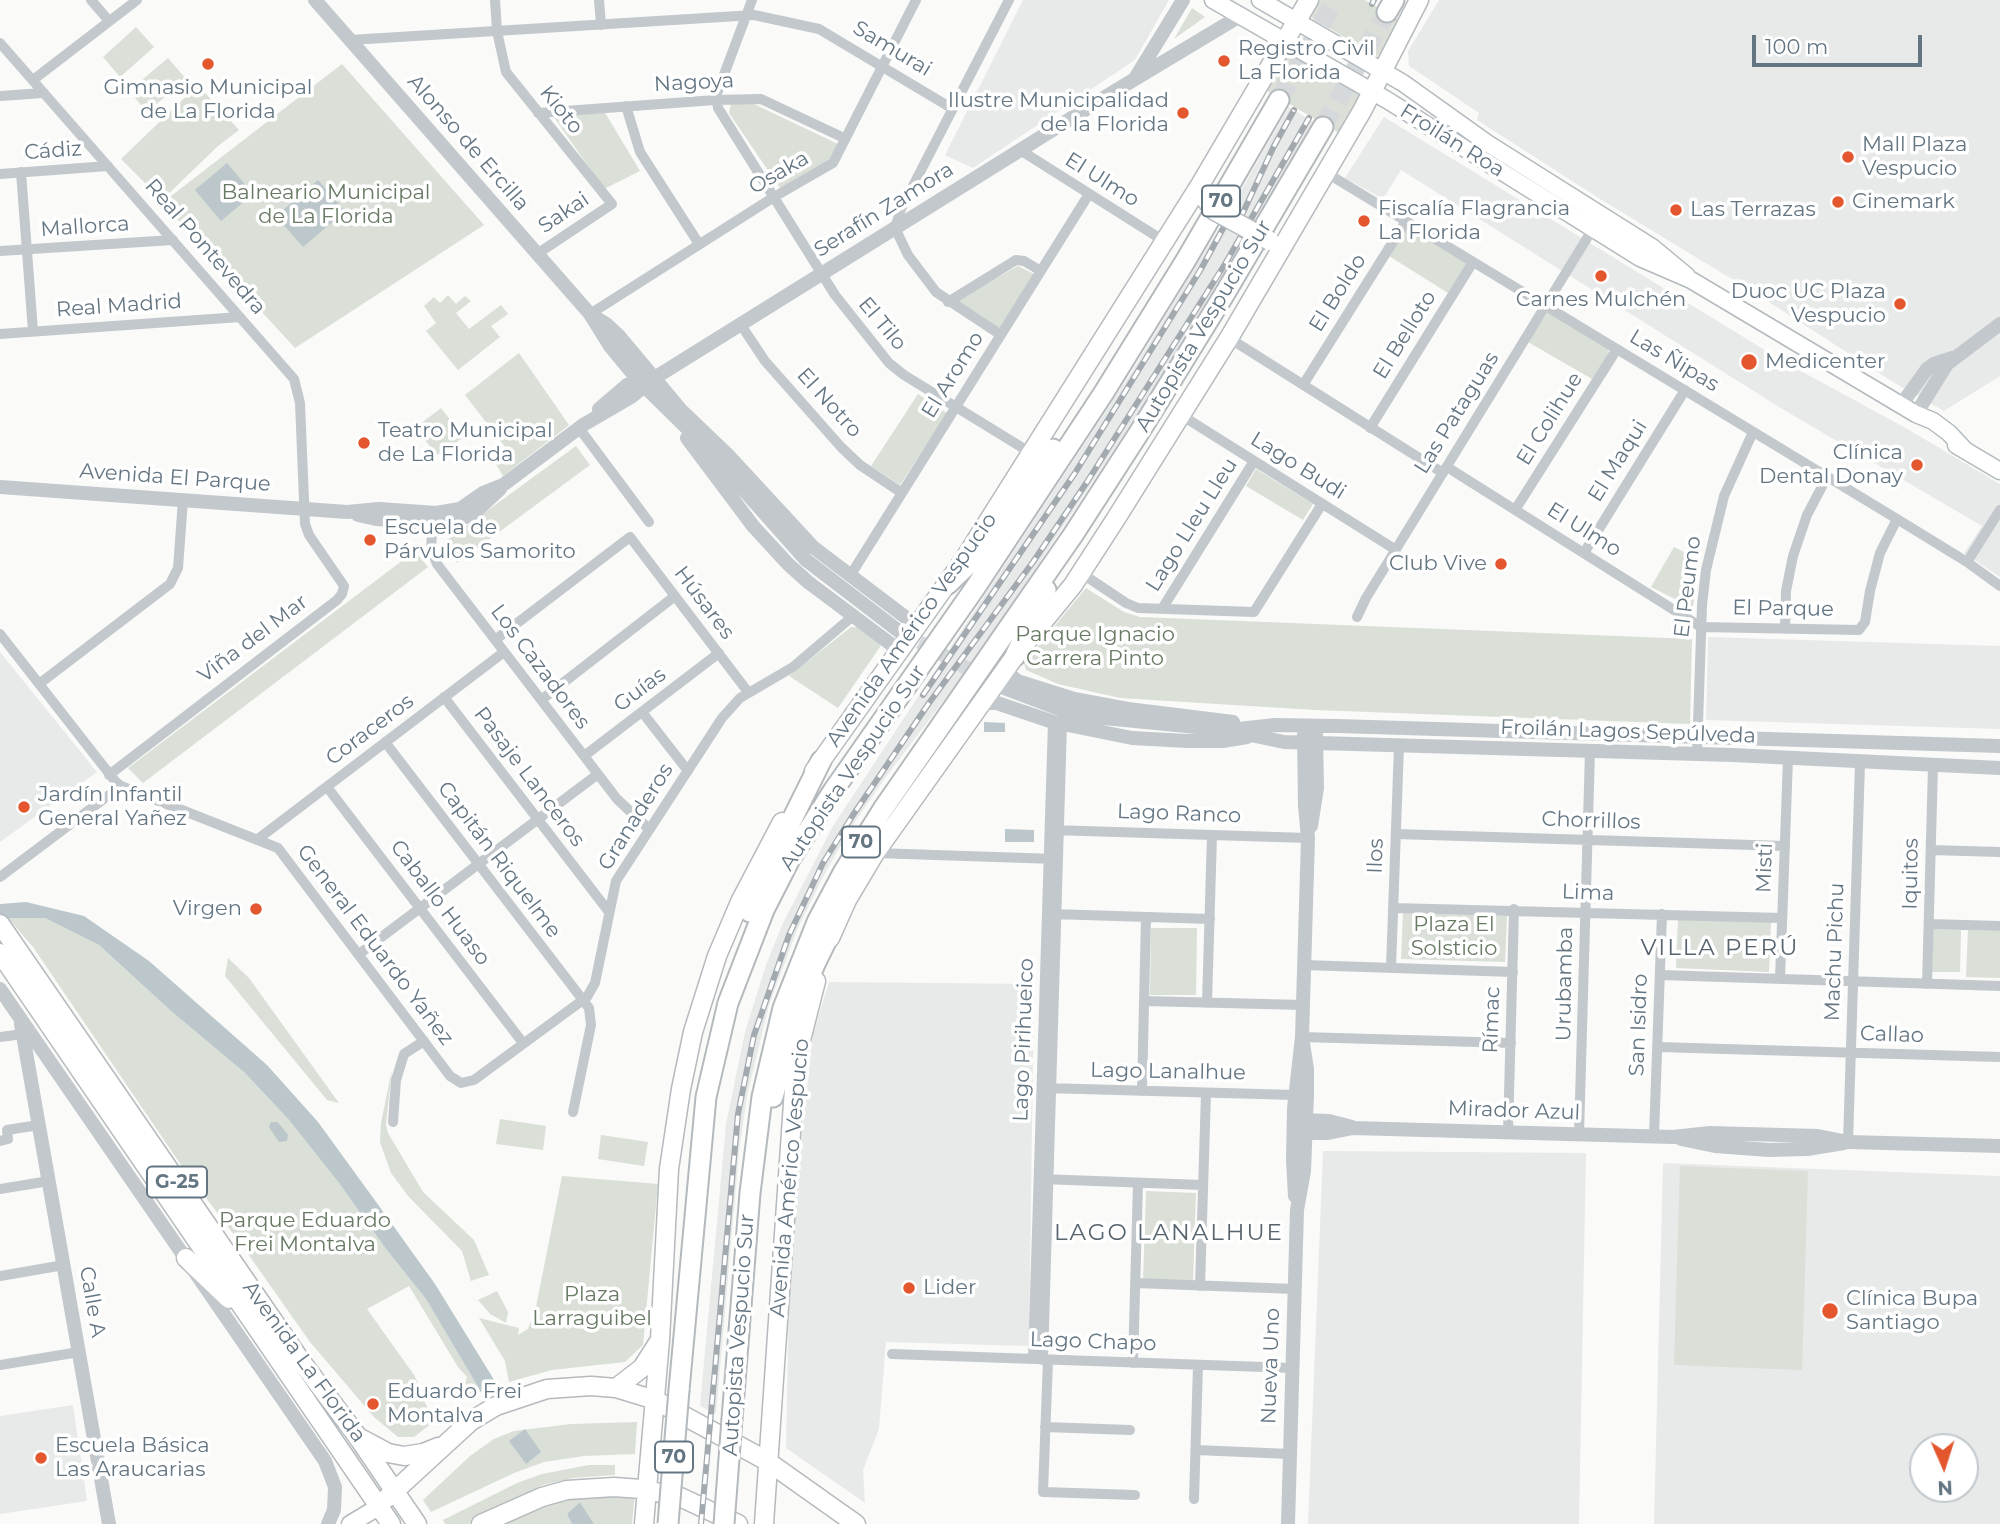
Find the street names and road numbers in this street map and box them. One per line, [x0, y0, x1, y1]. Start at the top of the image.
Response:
street label: Samurai [848, 16, 936, 82]
street label: Nagoya [653, 68, 735, 98]
street label: Alonso de Ercilla [402, 70, 534, 216]
street label: Kioto [534, 81, 588, 139]
street label: Froilán Roa [1395, 99, 1509, 183]
street label: Cádiz [23, 136, 83, 166]
street label: Osaka [745, 146, 813, 200]
street label: El Ulmo [1060, 147, 1144, 213]
street label: Serafín Zamora [810, 157, 958, 263]
street label: Real Pontevedra [139, 174, 271, 320]
road number: 70 [1202, 186, 1240, 216]
street label: Sakai [534, 187, 594, 239]
street label: Mallorca [40, 211, 130, 243]
street label: Autopista Vespucio Sur [1131, 216, 1277, 436]
street label: El Boldo [1304, 249, 1372, 337]
street label: El Belloto [1368, 286, 1442, 384]
street label: Real Madrid [55, 289, 183, 323]
street label: El Tilo [853, 292, 911, 356]
street label: Las Ñipas [1625, 324, 1723, 398]
street label: El Aromo [917, 327, 989, 423]
street label: Las Pataguas [1409, 347, 1505, 479]
street label: El Notro [791, 363, 867, 443]
street label: El Colihue [1511, 368, 1589, 470]
street label: El Maqui [1583, 415, 1653, 507]
street label: Lago Budi [1246, 427, 1350, 505]
street label: Lago Lleu Lleu [1141, 453, 1243, 597]
street label: Avenida El Parque [78, 459, 272, 497]
street label: El Ulmo [1542, 497, 1626, 563]
street label: Avenida Américo Vespucio [821, 508, 1003, 752]
street label: El Peumo [1669, 535, 1707, 639]
street label: Húsares [668, 562, 740, 644]
street label: Viña del Mar [193, 590, 313, 688]
street label: El Parque [1732, 596, 1834, 622]
street label: Los Cazadores [485, 600, 595, 734]
street label: Autopista Vespucio Sur [775, 660, 931, 876]
street label: Guías [609, 662, 671, 718]
street label: Coraceros [321, 689, 419, 771]
street label: Pasaje Lanceros [468, 702, 590, 852]
street label: Froilán Lagos Sepúlveda [1500, 715, 1756, 749]
street label: Granaderos [593, 759, 679, 875]
street label: Capitán Riquelme [432, 777, 566, 943]
street label: Lago Ranco [1116, 799, 1242, 829]
street label: Chorrillos [1541, 807, 1641, 835]
road number: 70 [842, 827, 880, 858]
street label: Caballo Huaso [385, 835, 495, 971]
street label: Ilos [1363, 838, 1389, 874]
street label: Iquitos [1898, 838, 1924, 910]
street label: General Eduardo Yañez [291, 840, 459, 1050]
street label: Misti [1752, 843, 1778, 893]
street label: Lima [1561, 879, 1615, 907]
street label: Machu Pichu [1820, 882, 1850, 1022]
street label: Urubamba [1551, 927, 1579, 1041]
street label: Lago Pirihueico [1009, 958, 1039, 1122]
street label: San Isidro [1625, 973, 1653, 1077]
street label: Rímac [1478, 986, 1506, 1054]
street label: Callao [1860, 1021, 1924, 1049]
street label: Avenida Américo Vespucio [765, 1038, 815, 1318]
street label: Lago Lanalhue [1090, 1058, 1246, 1086]
street label: Mirador Azul [1447, 1096, 1581, 1126]
road number: G-25 [147, 1166, 207, 1198]
street label: Autopista Vespucio Sur [718, 1213, 760, 1457]
street label: Calle A [73, 1265, 111, 1339]
street label: Avenida La Florida [237, 1276, 371, 1448]
street label: Nueva Uno [1256, 1307, 1286, 1425]
street label: Lago Chapo [1029, 1327, 1157, 1357]
road number: 70 [655, 1442, 693, 1472]

